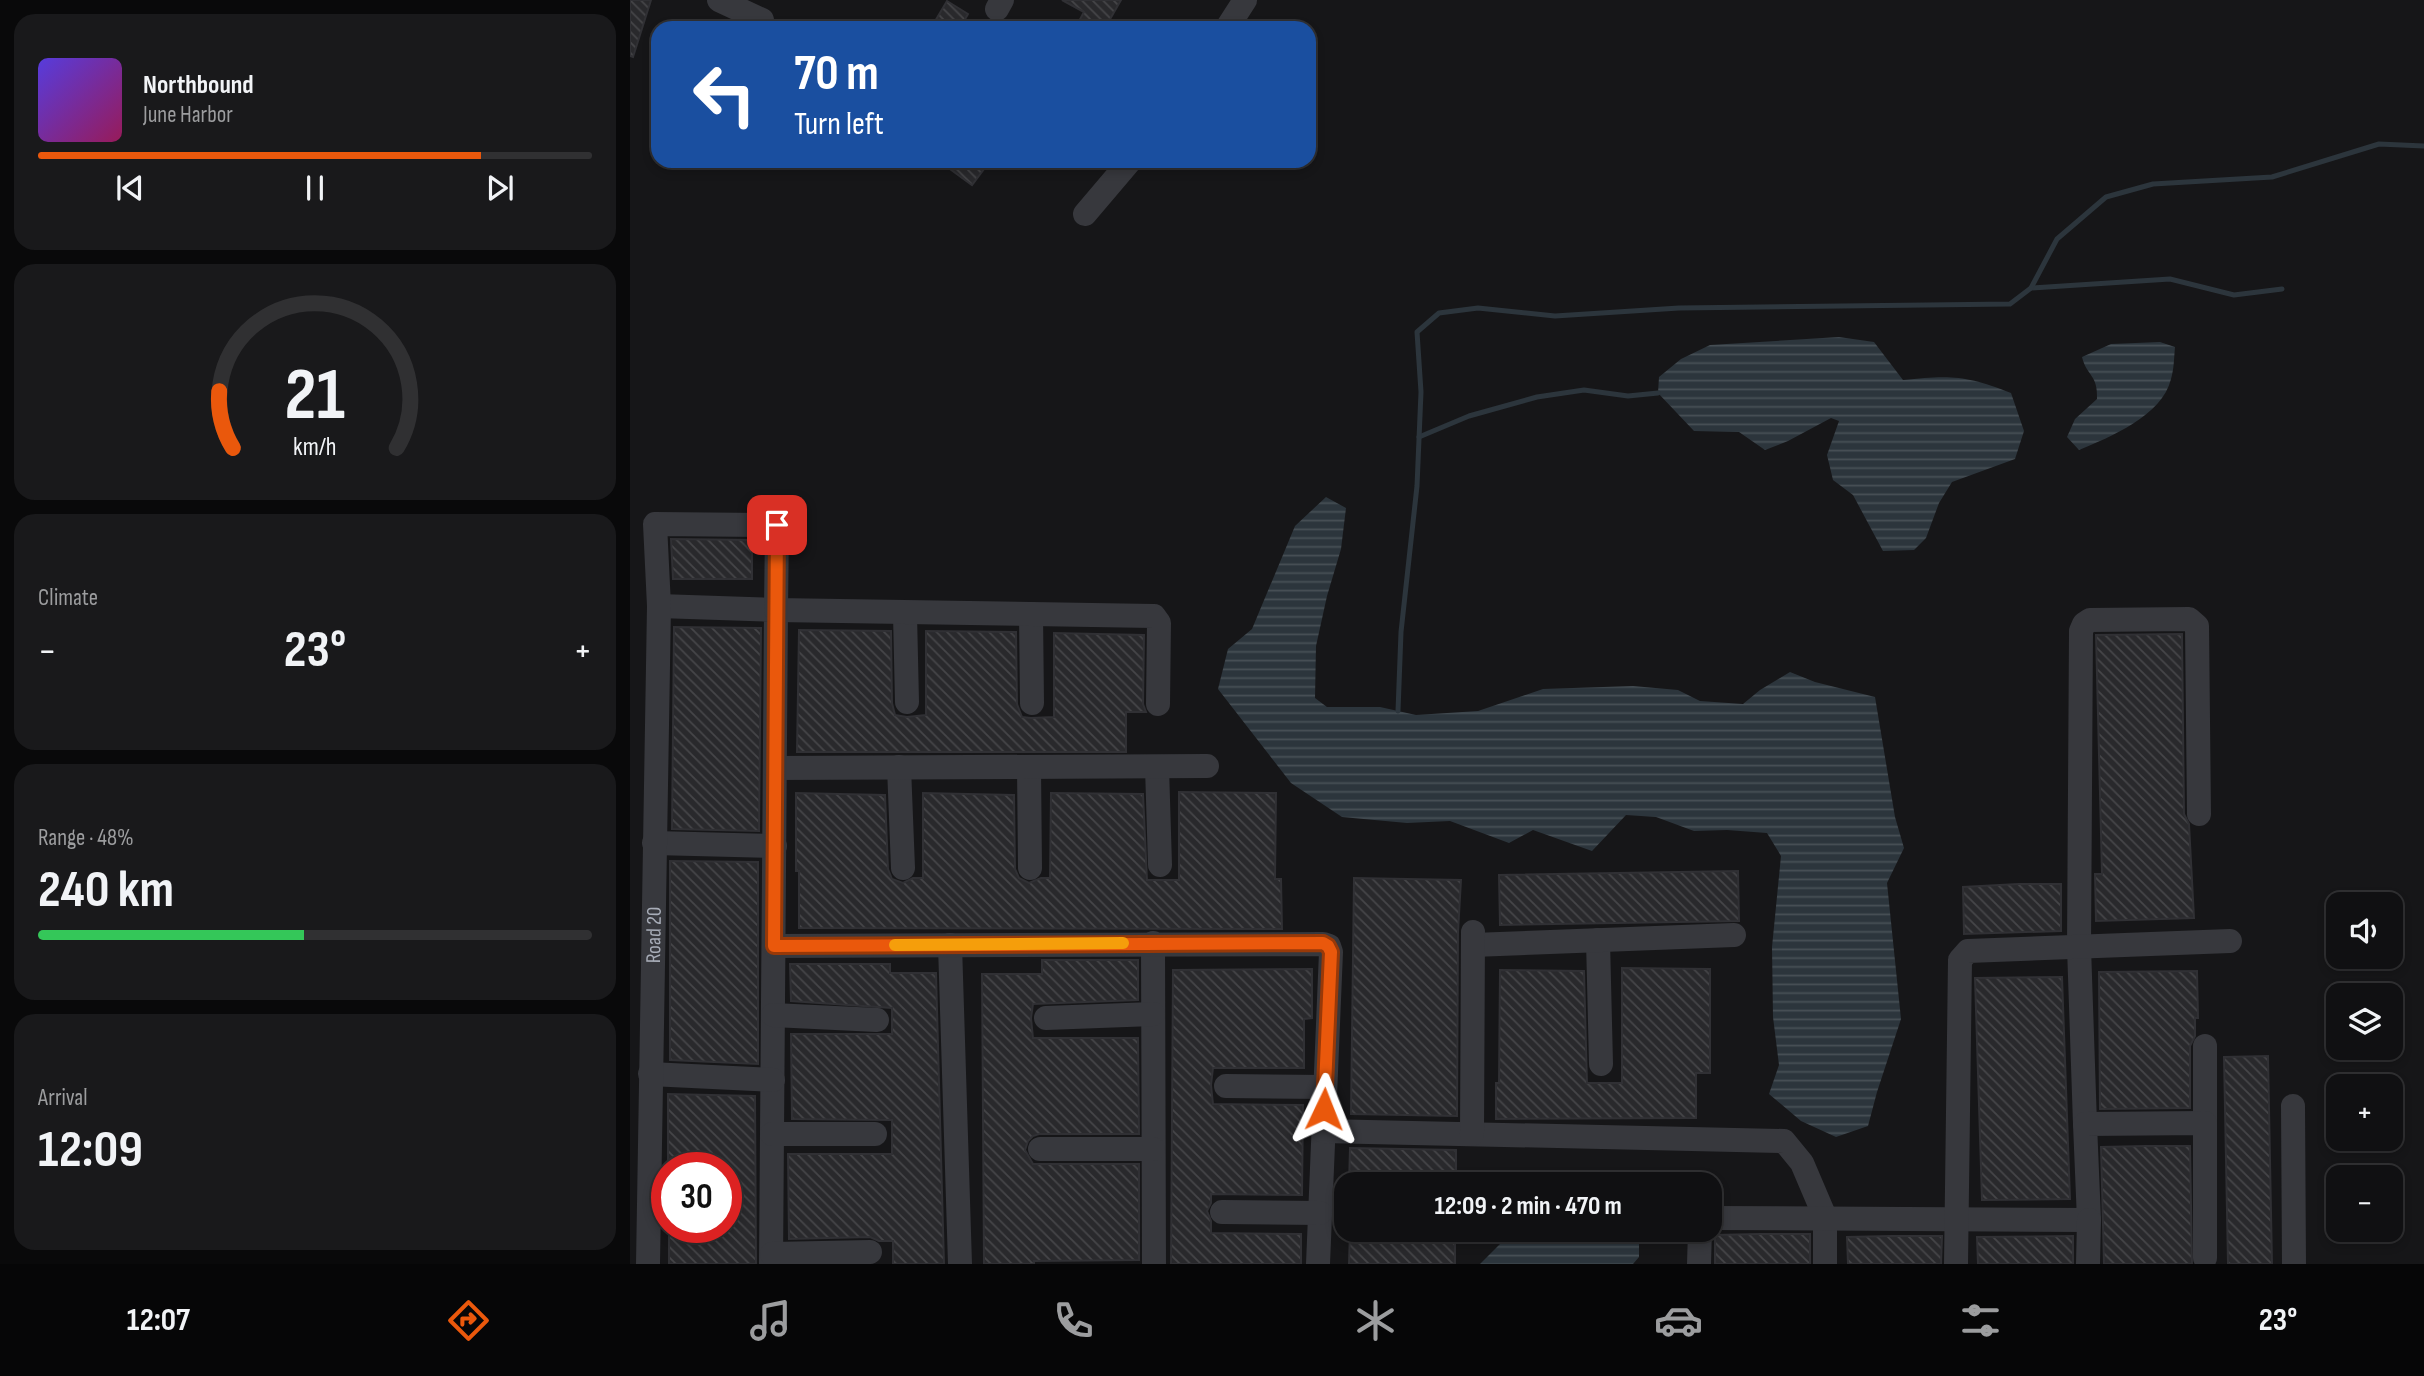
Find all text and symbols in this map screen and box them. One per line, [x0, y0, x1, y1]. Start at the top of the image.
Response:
text: 70 m [794, 45, 879, 104]
icon: left [679, 49, 770, 140]
text: Northbound [143, 70, 254, 101]
text: June Harbor [143, 101, 233, 129]
text: Turn left [794, 105, 884, 144]
icon: previous [111, 169, 149, 207]
icon: pause [296, 169, 334, 207]
icon: next [481, 169, 519, 207]
text: 21 [285, 352, 345, 440]
text: km/h [293, 432, 337, 463]
pin [747, 495, 807, 555]
icon: arrive [758, 506, 796, 544]
text: Climate [38, 584, 98, 612]
text: 23° [284, 619, 346, 682]
text: − [38, 629, 57, 674]
text: + [573, 629, 592, 674]
text: Range · 48% [38, 824, 134, 852]
text: 240 km [38, 859, 174, 922]
map controls [2326, 892, 2403, 1242]
button: sound [2326, 892, 2403, 969]
street label: Road 20 [641, 907, 666, 963]
button: layers [2326, 983, 2403, 1060]
position arrow [1287, 1072, 1361, 1146]
button: + [2326, 1074, 2403, 1151]
text: Arrival [38, 1084, 87, 1112]
text: 12:09 [38, 1119, 143, 1182]
speed limit sign: 30 [651, 1152, 742, 1243]
button: − [2326, 1165, 2403, 1242]
text: 12:09 · 2 min · 470 m [1434, 1191, 1622, 1222]
icon: directions [444, 1296, 493, 1345]
icon: music [746, 1296, 795, 1345]
icon: phone [1049, 1296, 1098, 1345]
icon: climate [1351, 1296, 1400, 1345]
icon: car [1654, 1296, 1703, 1345]
icon: filters [1956, 1296, 2005, 1345]
text: 12:07 [127, 1301, 190, 1340]
text: 23° [2259, 1301, 2297, 1340]

